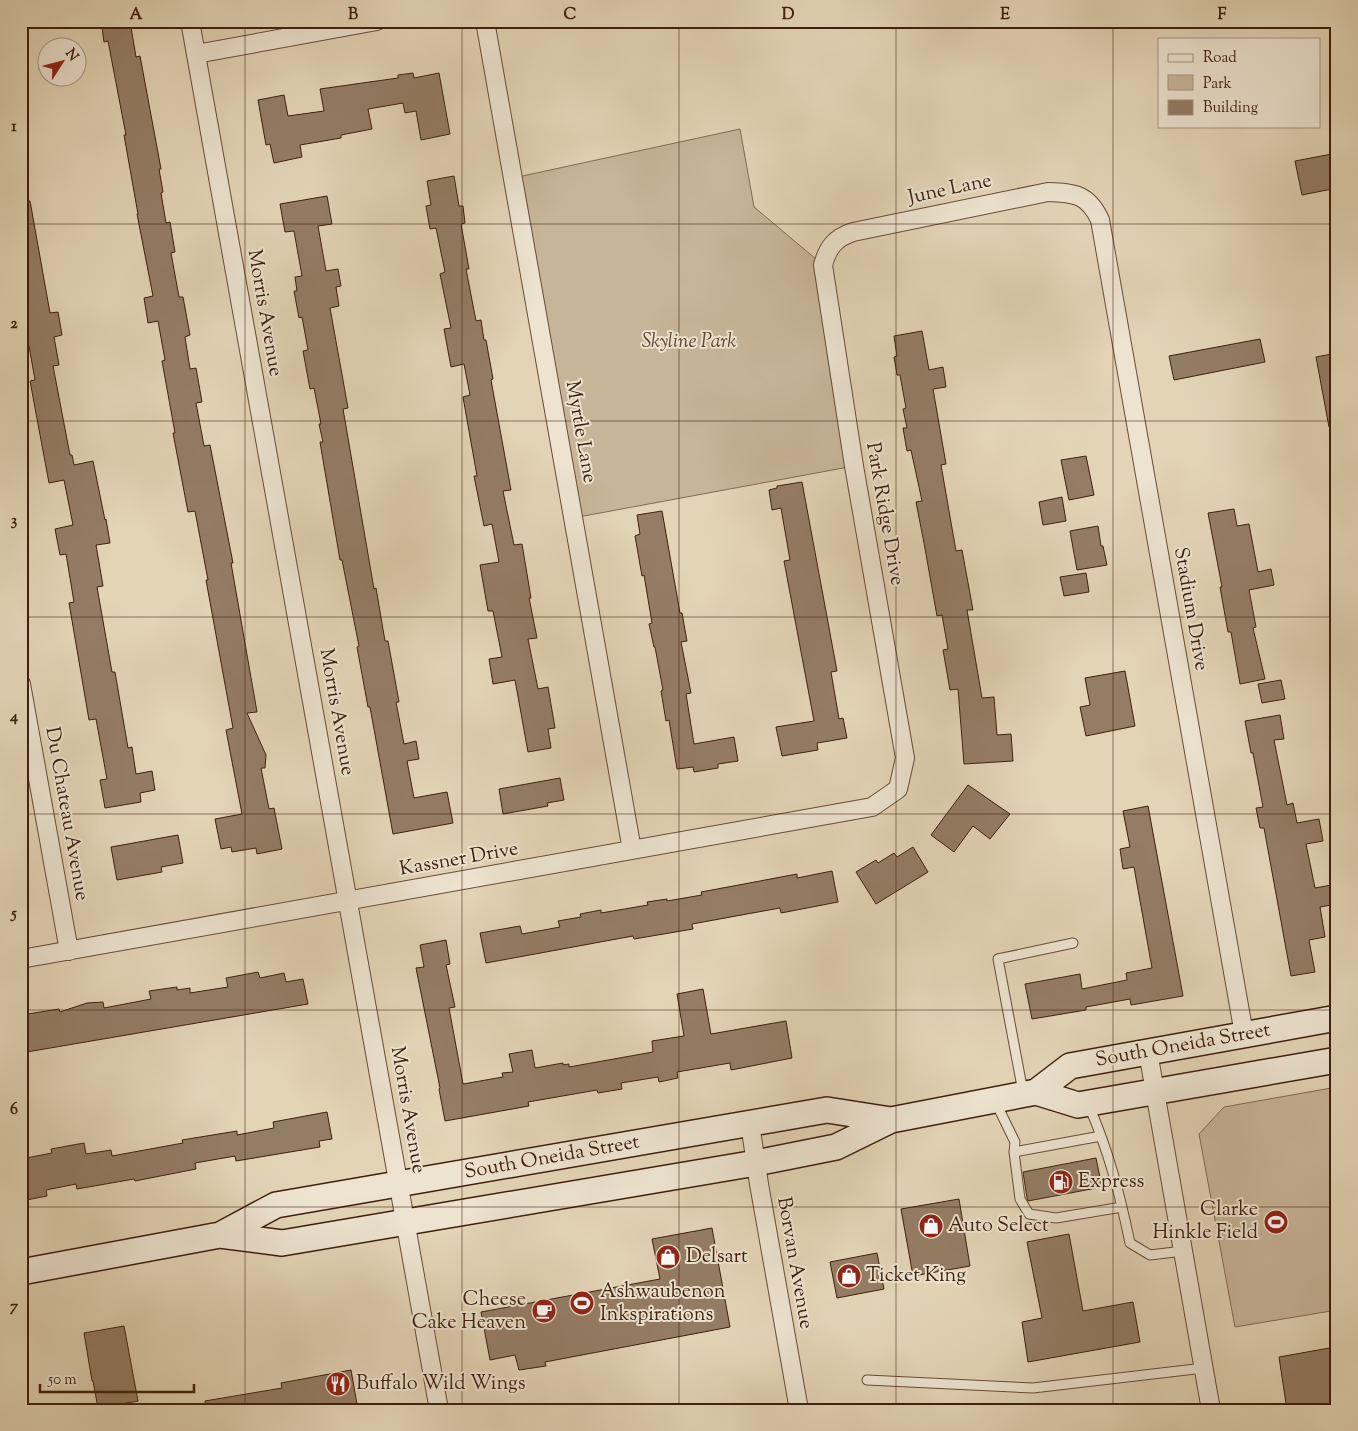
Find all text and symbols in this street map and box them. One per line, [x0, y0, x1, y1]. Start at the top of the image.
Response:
text: A [130, 4, 143, 27]
text: B [348, 4, 358, 27]
text: C [564, 4, 577, 27]
text: D [782, 4, 795, 27]
text: E [1000, 4, 1010, 27]
text: F [1218, 4, 1227, 27]
north arrow [38, 38, 88, 88]
legend [1158, 38, 1320, 128]
text: N [60, 45, 82, 66]
text: Road [1203, 48, 1237, 69]
text: Park [1203, 74, 1232, 95]
text: Building [1203, 98, 1258, 119]
text: 1 [11, 116, 17, 139]
street label: June Lane [905, 167, 994, 213]
street label: Morris Avenue [239, 247, 289, 379]
text: 2 [10, 313, 18, 336]
park label: Skyline Park [642, 328, 736, 357]
street label: Myrtle Lane [557, 378, 603, 486]
street label: Park Ridge Drive [857, 440, 911, 588]
text: 3 [11, 510, 18, 533]
street label: Stadium Drive [1165, 545, 1215, 673]
street label: Morris Avenue [311, 646, 361, 778]
text: 4 [9, 706, 18, 729]
street label: Du Chateau Avenue [36, 725, 96, 903]
street label: Kassner Drive [397, 835, 521, 885]
text: 5 [9, 903, 17, 926]
street label: South Oneida Street [1093, 1016, 1273, 1076]
street label: Morris Avenue [382, 1044, 432, 1176]
text: 6 [10, 1099, 18, 1122]
street label: South Oneida Street [462, 1128, 642, 1188]
place label: Express [1078, 1168, 1145, 1197]
fuel station icon: Express [1048, 1169, 1074, 1195]
street label: Borvan Avenue [768, 1195, 820, 1331]
place label: Clarke Hinkle Field [1153, 1196, 1258, 1248]
sports icon: Clarke Hinkle Field [1263, 1209, 1289, 1235]
place label: Auto Select [948, 1212, 1049, 1241]
shop icon: Auto Select [918, 1213, 944, 1239]
place label: Delsart [686, 1243, 748, 1272]
shop icon: Delsart [655, 1244, 681, 1270]
place label: Ticket King [866, 1262, 966, 1291]
shop icon: Ticket King [836, 1263, 862, 1289]
place label: Ashwaubenon Inkspirations [600, 1278, 726, 1330]
place label: Cheese Cake Heaven [412, 1286, 526, 1338]
sports icon: Ashwaubenon Inkspirations [569, 1290, 595, 1316]
text: 7 [10, 1296, 19, 1319]
cafe icon: Cheese Cake Heaven [531, 1298, 557, 1324]
scale bar [40, 1361, 194, 1393]
text: 50 m [47, 1370, 77, 1391]
place label: Buffalo Wild Wings [356, 1370, 526, 1399]
restaurant icon: Buffalo Wild Wings [325, 1371, 351, 1397]

